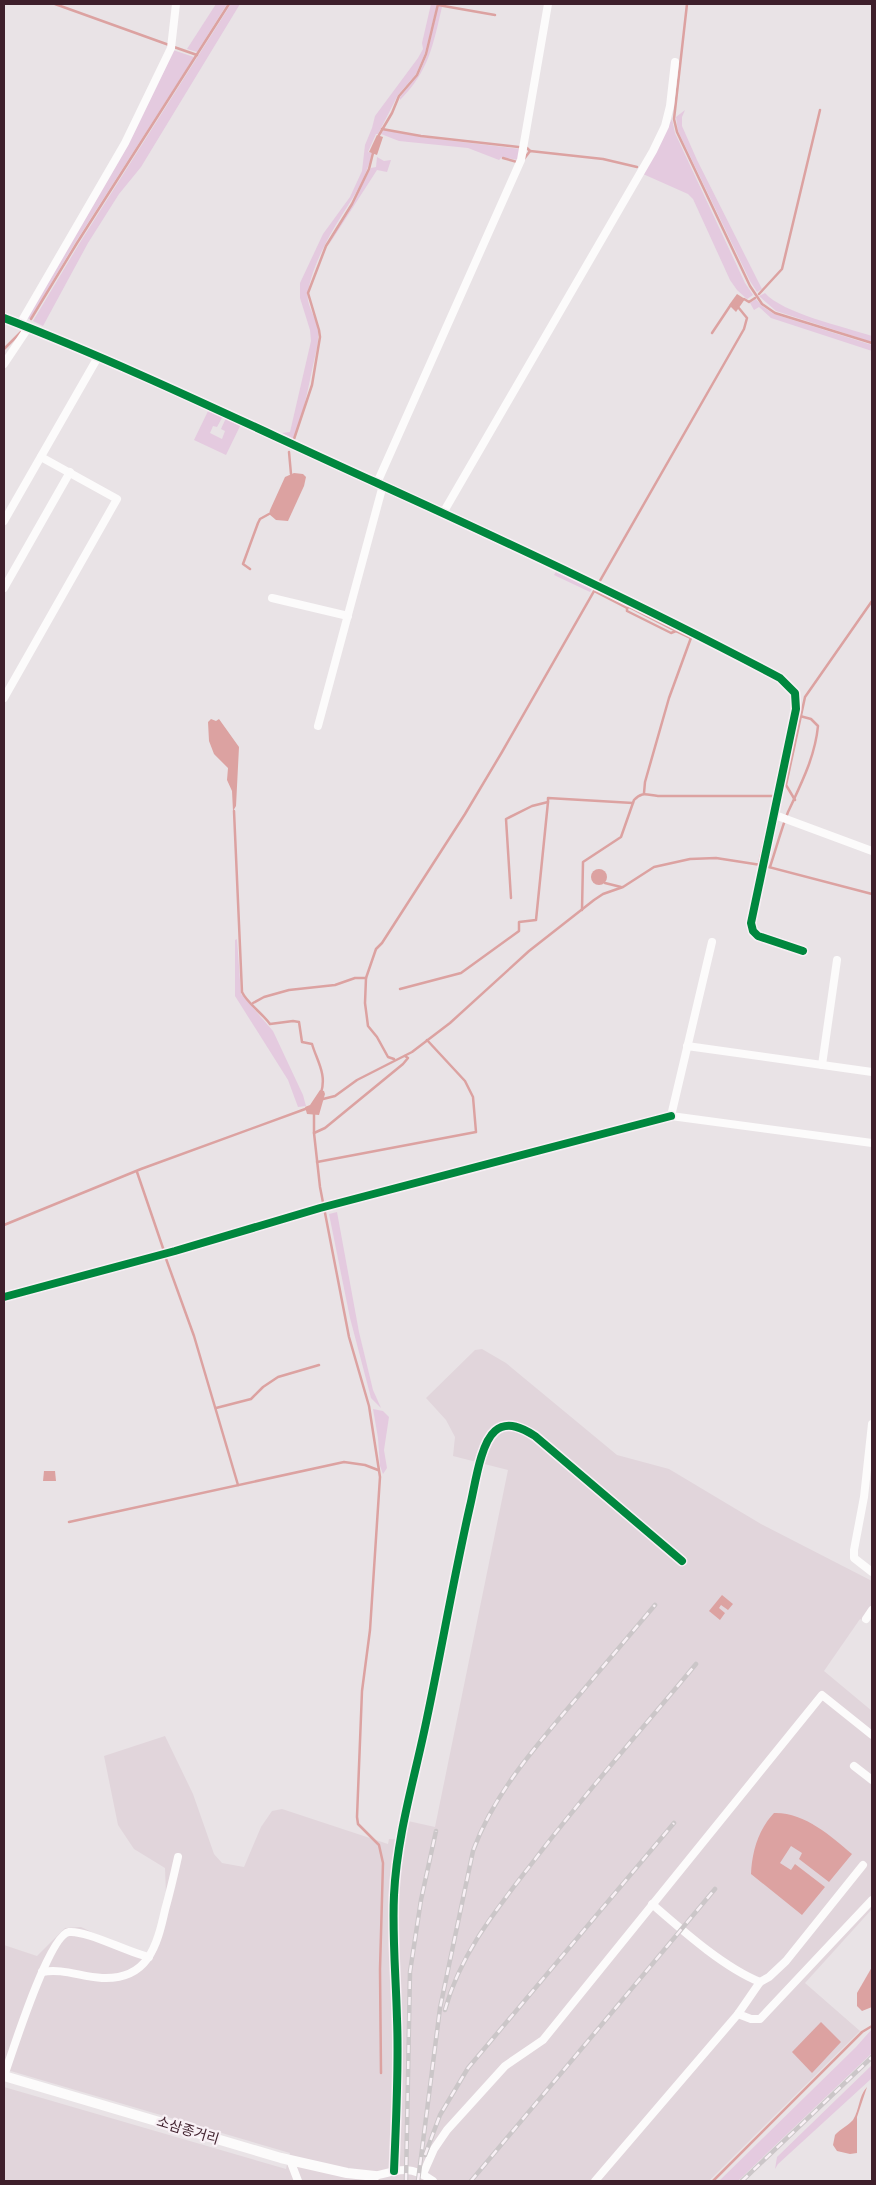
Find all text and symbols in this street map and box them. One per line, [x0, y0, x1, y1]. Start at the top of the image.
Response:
street label: 소삼종거리 [155, 2112, 221, 2148]

